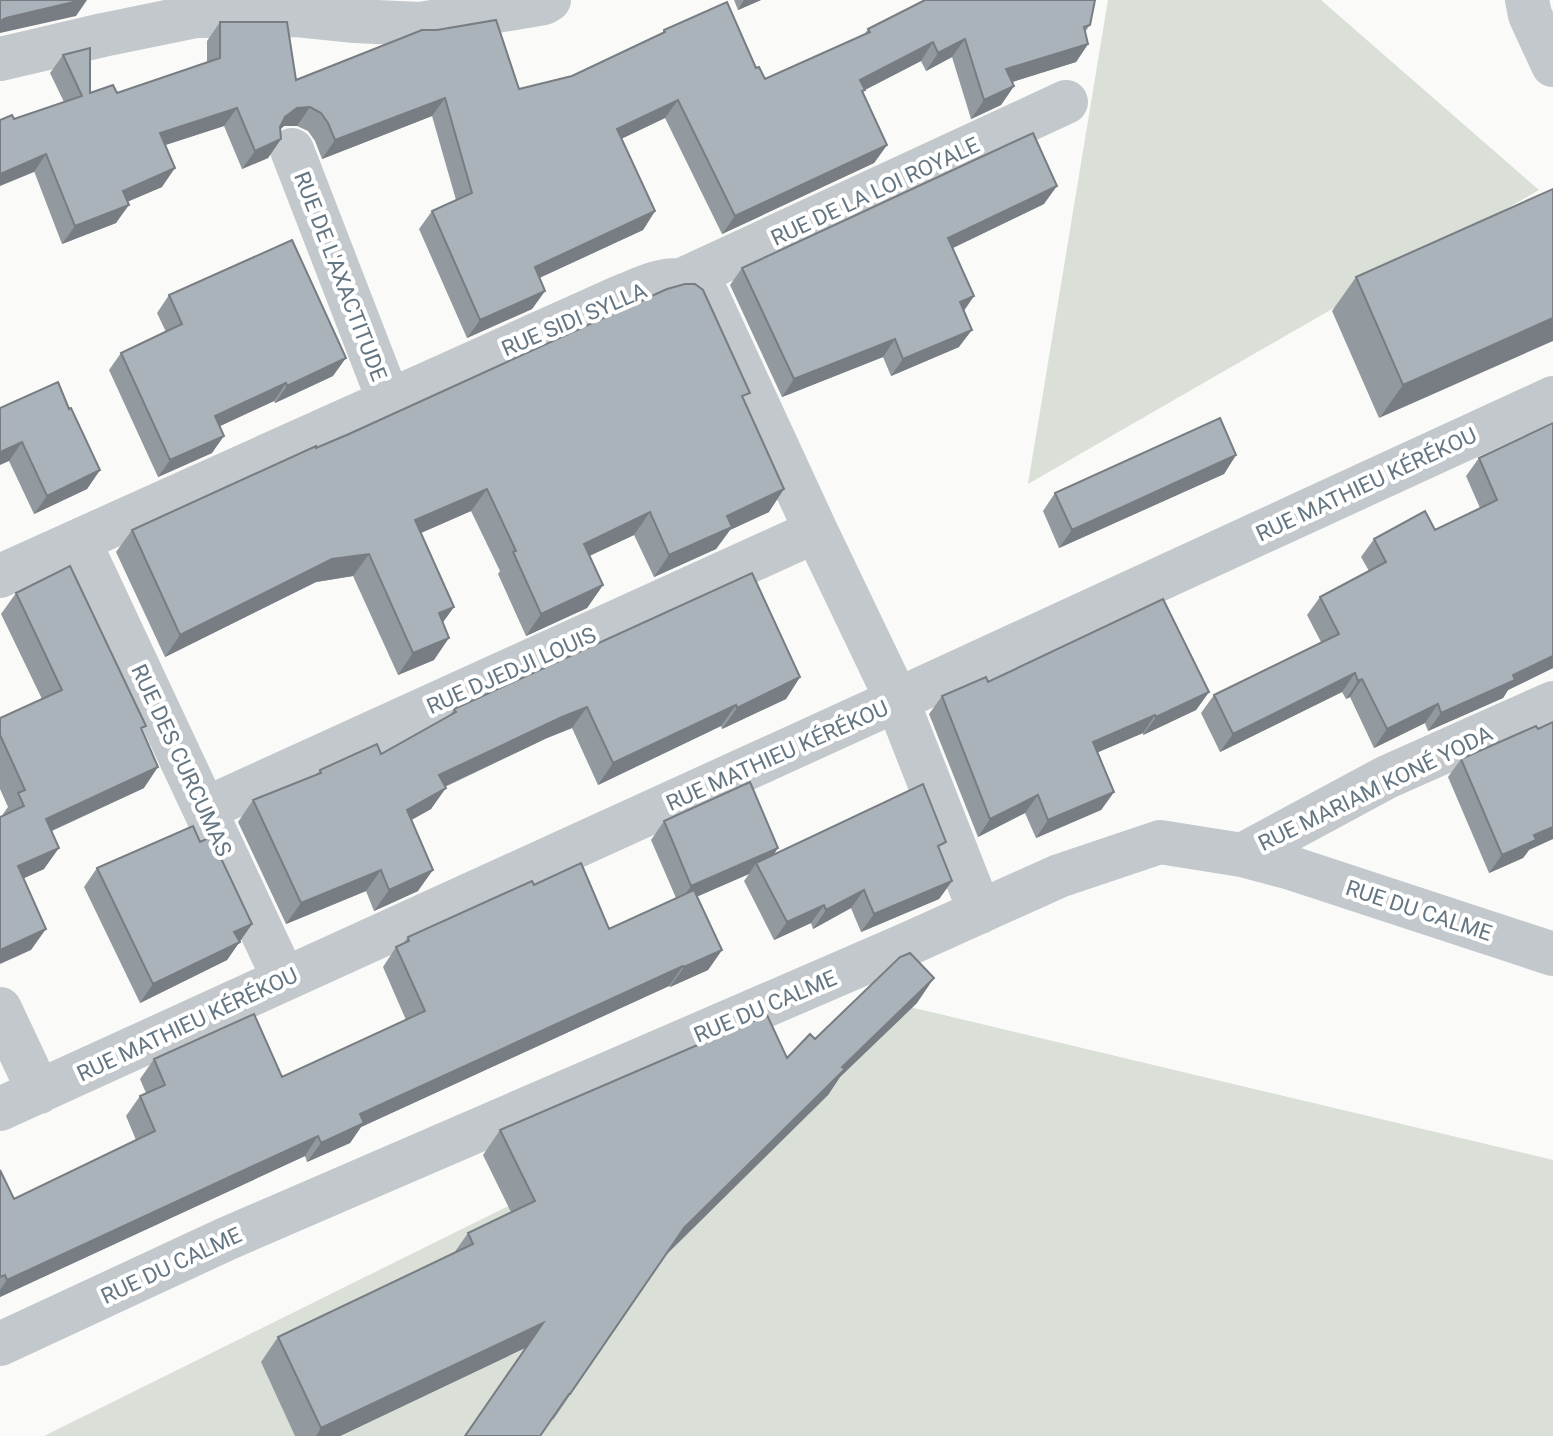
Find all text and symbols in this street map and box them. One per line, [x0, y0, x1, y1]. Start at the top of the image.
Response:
street label: RUE DE LA LOI ROYALE [767, 132, 983, 251]
street label: RUE DE L'AXACTITUDE [289, 168, 392, 384]
street label: RUE SIDI SYLLA [498, 277, 651, 361]
street label: RUE MATHIEU KÉRÉKOU [1252, 422, 1480, 547]
street label: RUE DJEDJI LOUIS [423, 622, 600, 719]
street label: RUE DES CURCUMAS [126, 660, 237, 860]
street label: RUE MATHIEU KÉRÉKOU [662, 695, 892, 816]
street label: RUE MARIAM KONÉ YODA [1254, 721, 1497, 856]
street label: RUE DU CALME [1343, 875, 1495, 946]
street label: RUE MATHIEU KÉRÉKOU [73, 962, 301, 1087]
street label: RUE DU CALME [690, 965, 840, 1048]
street label: RUE DU CALME [97, 1222, 245, 1309]

